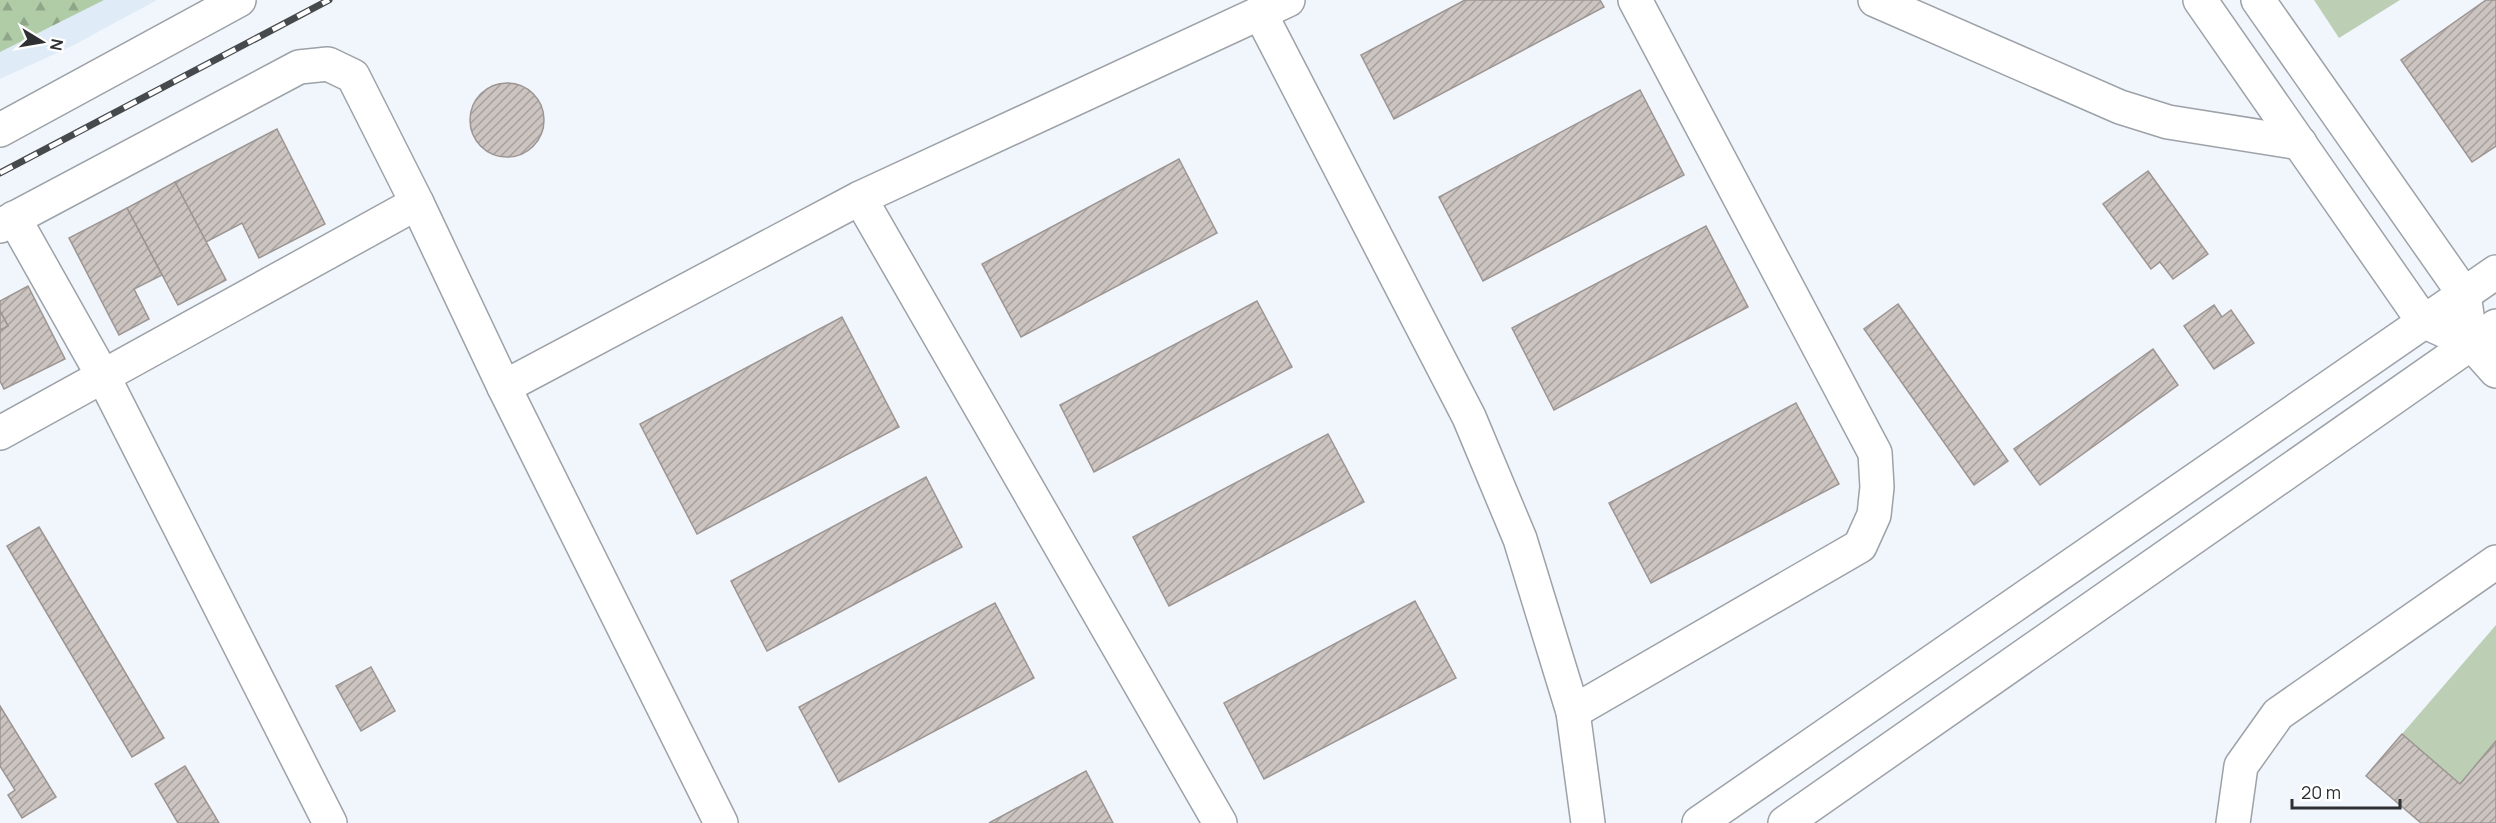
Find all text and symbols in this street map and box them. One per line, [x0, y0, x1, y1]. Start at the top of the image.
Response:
north arrow [12, 12, 72, 72]
text: N [45, 37, 69, 53]
scale bar [2292, 772, 2400, 810]
text: 20 m [2301, 780, 2341, 804]

